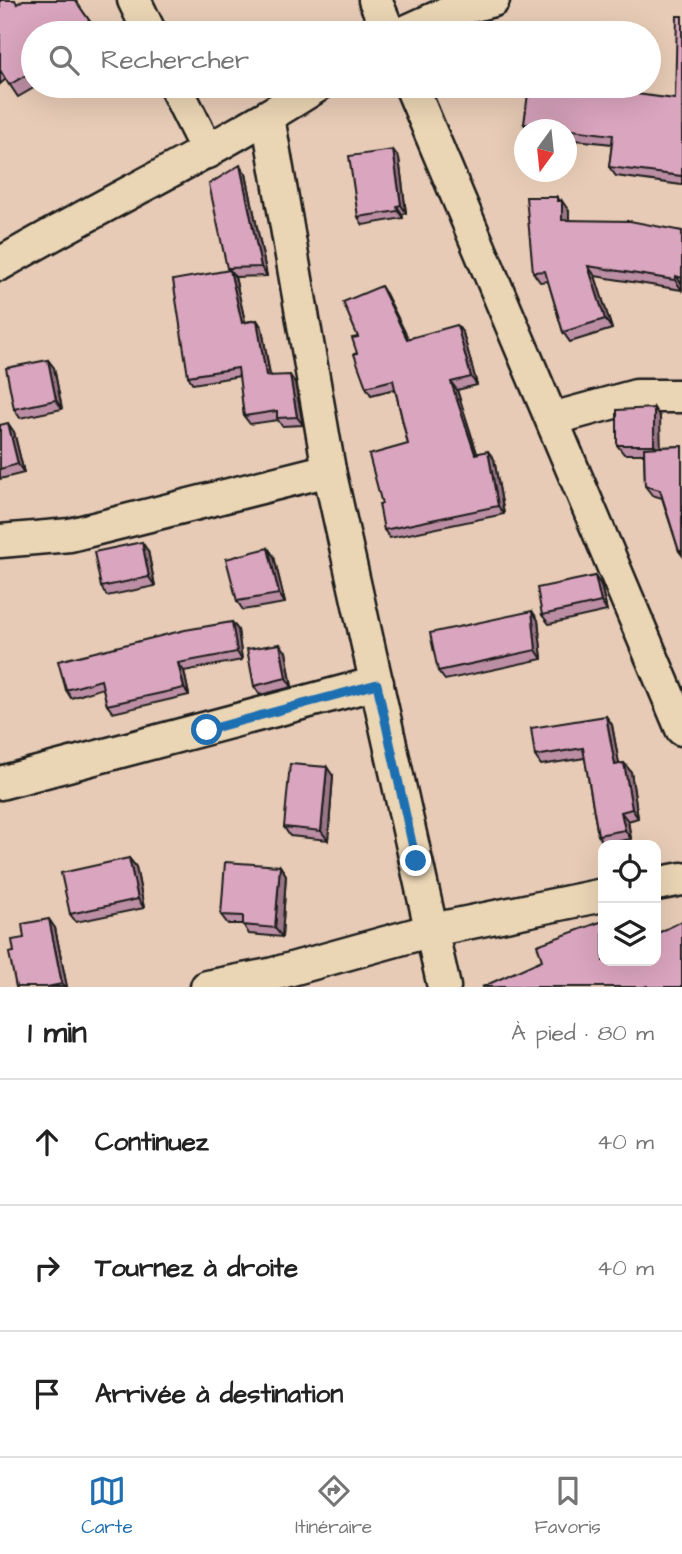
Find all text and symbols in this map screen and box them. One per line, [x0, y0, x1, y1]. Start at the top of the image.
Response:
search box [21, 21, 661, 98]
icon: search [45, 41, 83, 79]
text: Rechercher [101, 42, 249, 78]
north arrow [514, 119, 577, 182]
route start [191, 714, 222, 745]
map controls [598, 840, 661, 966]
button: locate [598, 840, 661, 903]
route end [400, 845, 431, 876]
button: layers [598, 903, 661, 966]
text: 1 min [28, 1012, 87, 1054]
text: À pied · 80 m [511, 1017, 654, 1049]
icon: ahead [28, 1123, 66, 1161]
text: Continuez [95, 1124, 209, 1160]
text: 40 m [597, 1126, 654, 1158]
icon: right [28, 1249, 66, 1287]
text: Tournez à droite [95, 1250, 298, 1286]
text: 40 m [597, 1252, 654, 1284]
icon: arrive [28, 1375, 66, 1413]
text: Arrivée à destination [95, 1376, 343, 1412]
tab: Carte [81, 1472, 133, 1541]
tab: Itinéraire [295, 1472, 372, 1541]
tab: Favoris [535, 1472, 601, 1541]

